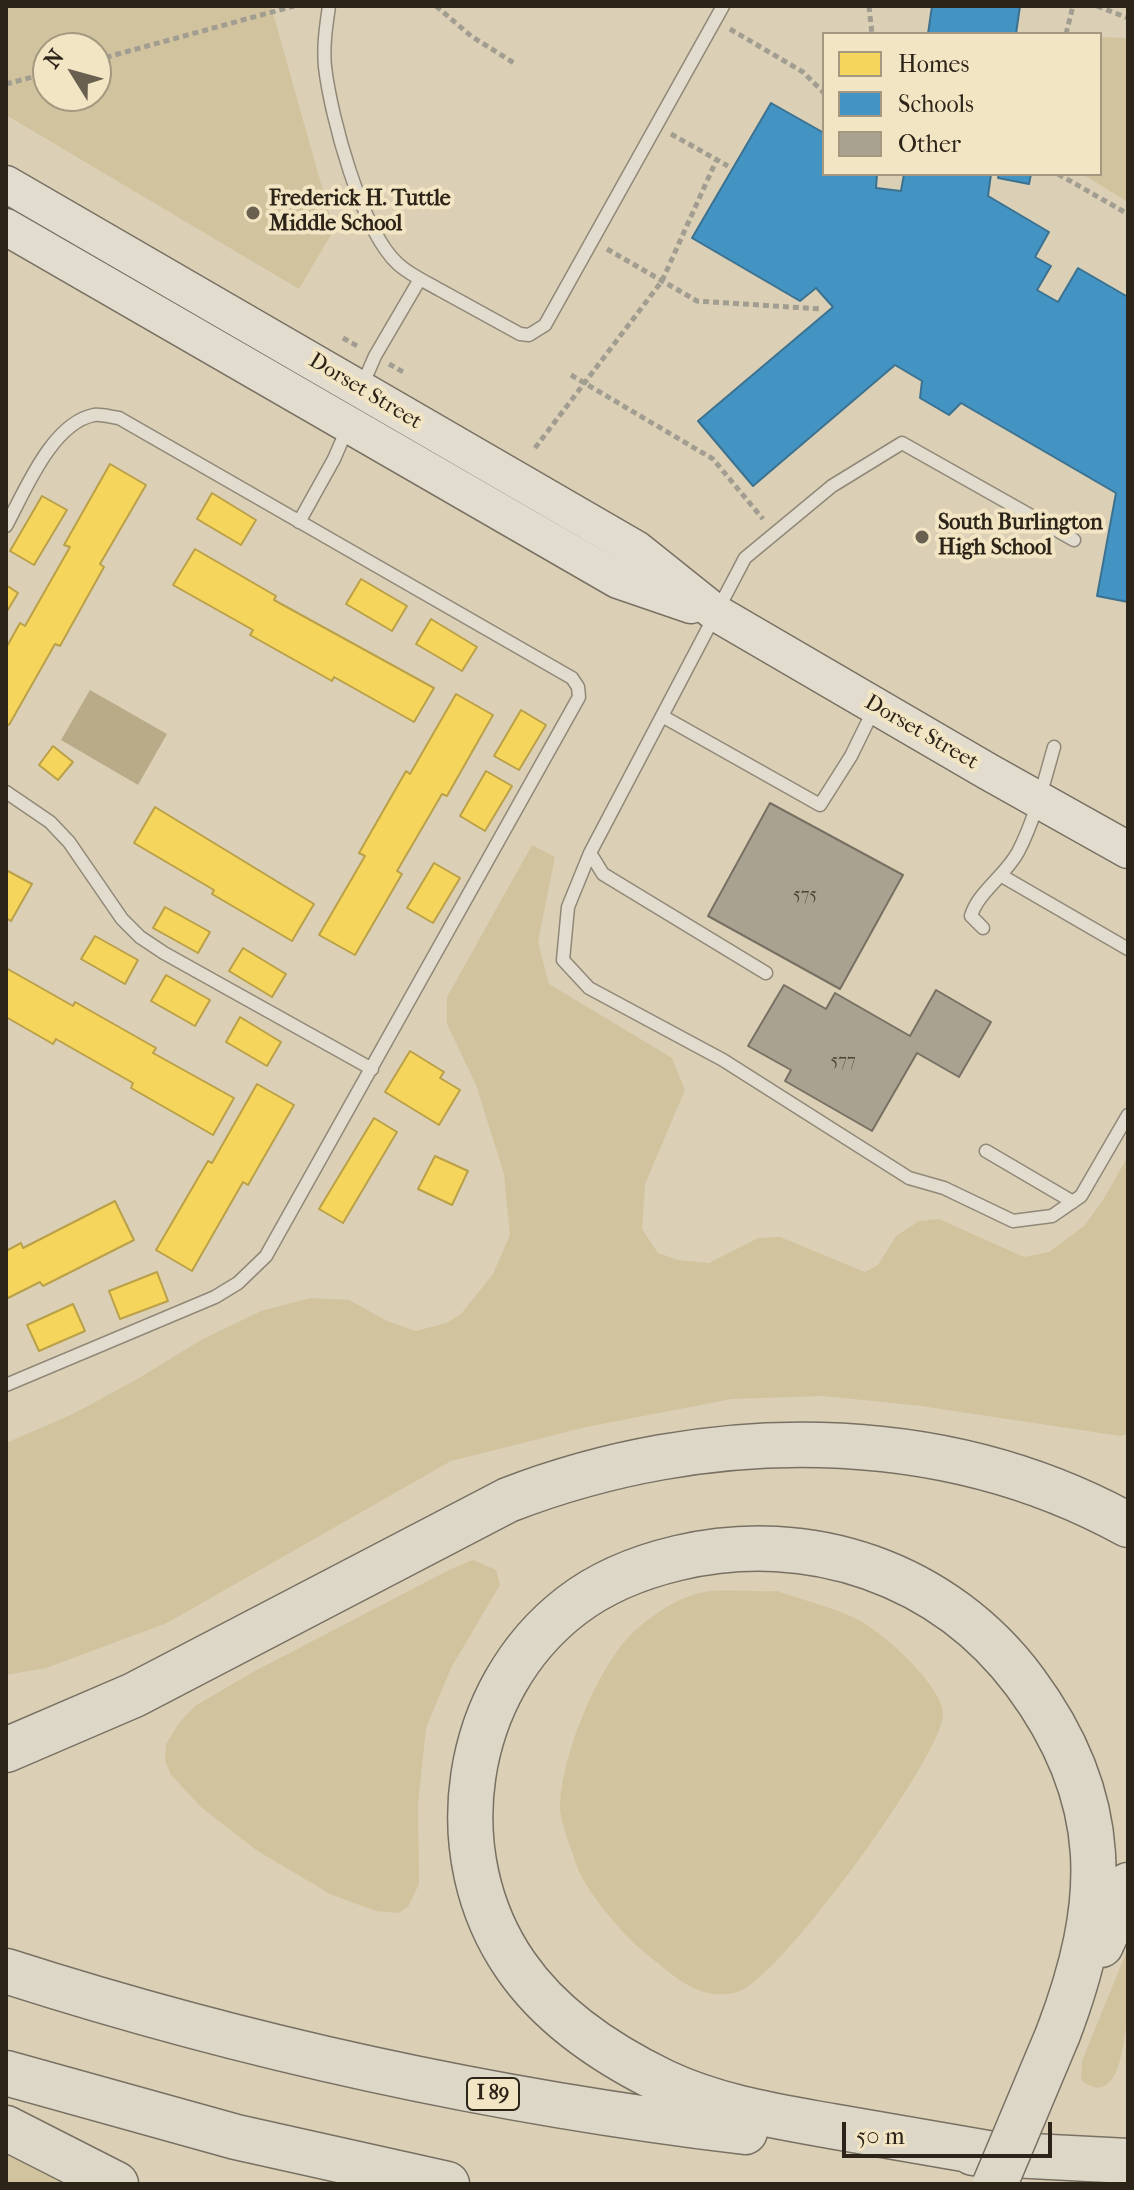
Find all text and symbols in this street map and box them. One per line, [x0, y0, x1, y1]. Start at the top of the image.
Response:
north arrow [32, 32, 112, 112]
legend [822, 32, 1102, 176]
text: N [39, 44, 70, 73]
text: Homes [898, 50, 969, 78]
text: Schools [898, 90, 974, 118]
text: Other [898, 130, 961, 158]
place label: Frederick H. Tuttle Middle School [269, 187, 451, 238]
marker: Frederick H. Tuttle Middle School [244, 204, 262, 222]
street label: Dorset Street [304, 348, 426, 436]
place label: South Burlington High School [938, 511, 1103, 562]
marker: South Burlington High School [913, 528, 931, 546]
street label: Dorset Street [860, 690, 982, 776]
house number: 575 [793, 885, 817, 907]
house number: 577 [830, 1051, 856, 1073]
road number: I 89 [467, 2078, 519, 2110]
scale bar [846, 2106, 1056, 2156]
text: 50 m [856, 2122, 905, 2150]

